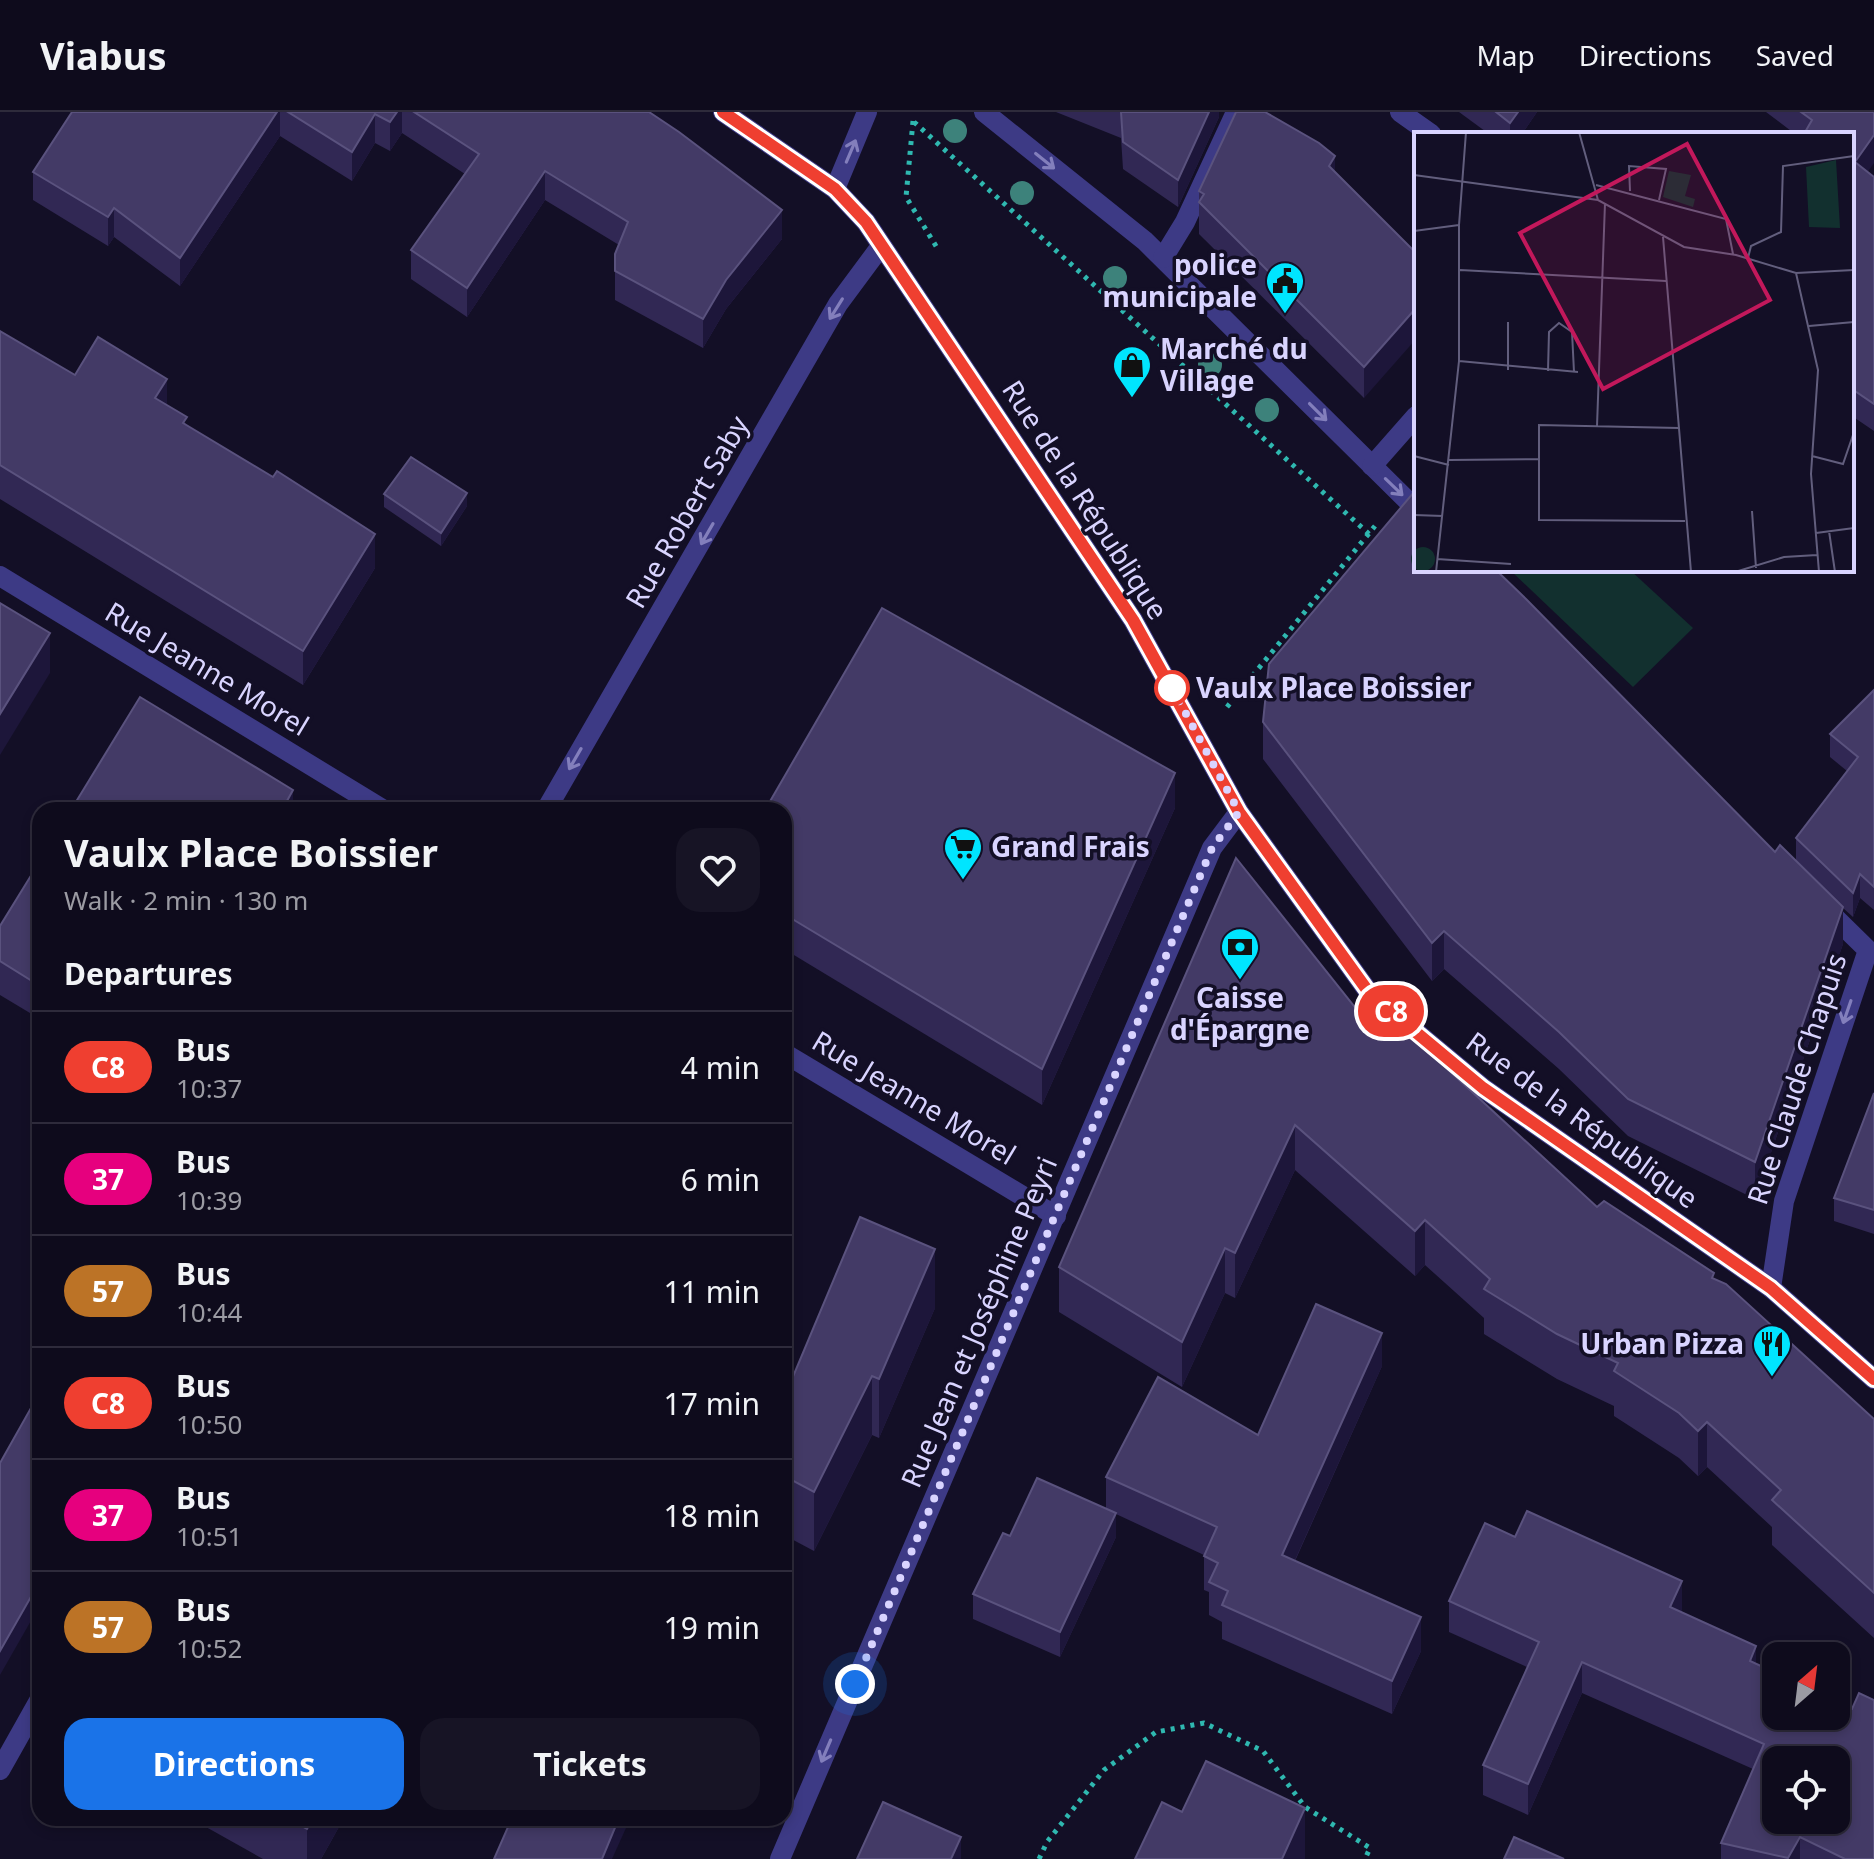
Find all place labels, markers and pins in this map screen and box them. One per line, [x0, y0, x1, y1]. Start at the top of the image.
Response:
place label: police municipale [1103, 245, 1257, 315]
public building icon: police municipale [1264, 260, 1306, 315]
place label: Marché du Village [1160, 329, 1308, 399]
shop icon: Marché du Village [1111, 344, 1153, 399]
place label: Vaulx Place Boissier [1196, 668, 1472, 706]
marker: Vaulx Place Boissier [1155, 671, 1189, 705]
supermarket icon: Grand Frais [942, 826, 984, 881]
place label: Grand Frais [991, 827, 1150, 865]
bank icon: Caisse d'Épargne [1219, 926, 1261, 981]
place label: Caisse d'Épargne [1170, 978, 1310, 1048]
restaurant icon: Urban Pizza [1751, 1323, 1793, 1378]
place label: Urban Pizza [1580, 1324, 1744, 1362]

